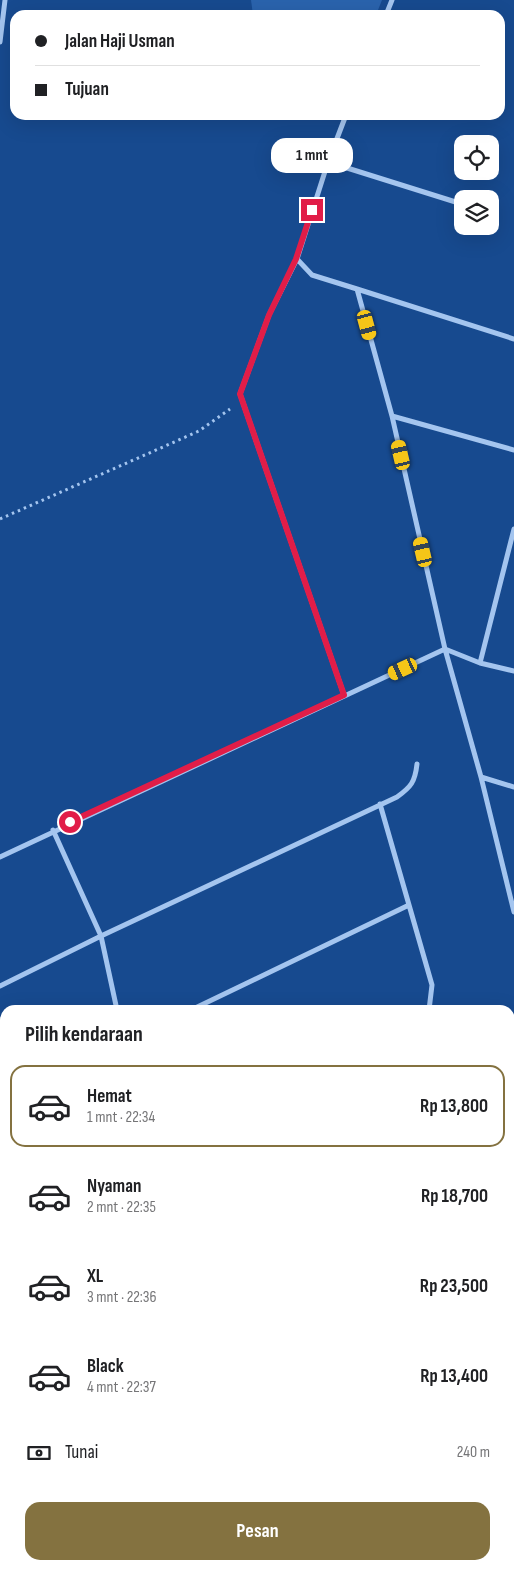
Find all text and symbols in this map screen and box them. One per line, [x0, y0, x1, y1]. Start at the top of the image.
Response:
text: Jalan Haji Usman [65, 30, 175, 53]
text: Tujuan [65, 78, 109, 101]
map controls [454, 135, 499, 235]
button: locate [454, 135, 499, 180]
callout: 1 mnt [271, 138, 353, 172]
text: 1 mnt [296, 146, 328, 165]
button: layers [454, 190, 499, 235]
route end [301, 199, 323, 221]
car [355, 309, 378, 341]
car [390, 439, 411, 471]
car [412, 536, 433, 568]
car [386, 656, 419, 682]
route start [59, 811, 81, 833]
text: Pilih kendaraan [25, 1021, 143, 1048]
icon: car [27, 1084, 72, 1129]
text: Hemat [87, 1085, 132, 1108]
text: Rp 13,800 [420, 1095, 488, 1118]
text: 1 mnt · 22:34 [87, 1108, 155, 1127]
icon: car [27, 1174, 72, 1219]
text: Nyaman [87, 1175, 141, 1198]
text: Rp 18,700 [421, 1185, 488, 1208]
text: 2 mnt · 22:35 [87, 1198, 156, 1217]
icon: car [27, 1264, 72, 1309]
text: XL [87, 1265, 103, 1288]
text: Rp 23,500 [420, 1275, 488, 1298]
text: 3 mnt · 22:36 [87, 1288, 157, 1307]
icon: car [27, 1354, 72, 1399]
text: Black [87, 1355, 124, 1378]
text: Rp 13,400 [420, 1365, 488, 1388]
text: 4 mnt · 22:37 [87, 1378, 156, 1397]
icon: cash [25, 1439, 53, 1467]
text: Tunai [65, 1441, 98, 1464]
text: 240 m [457, 1443, 490, 1462]
button: Pesan [25, 1502, 490, 1560]

